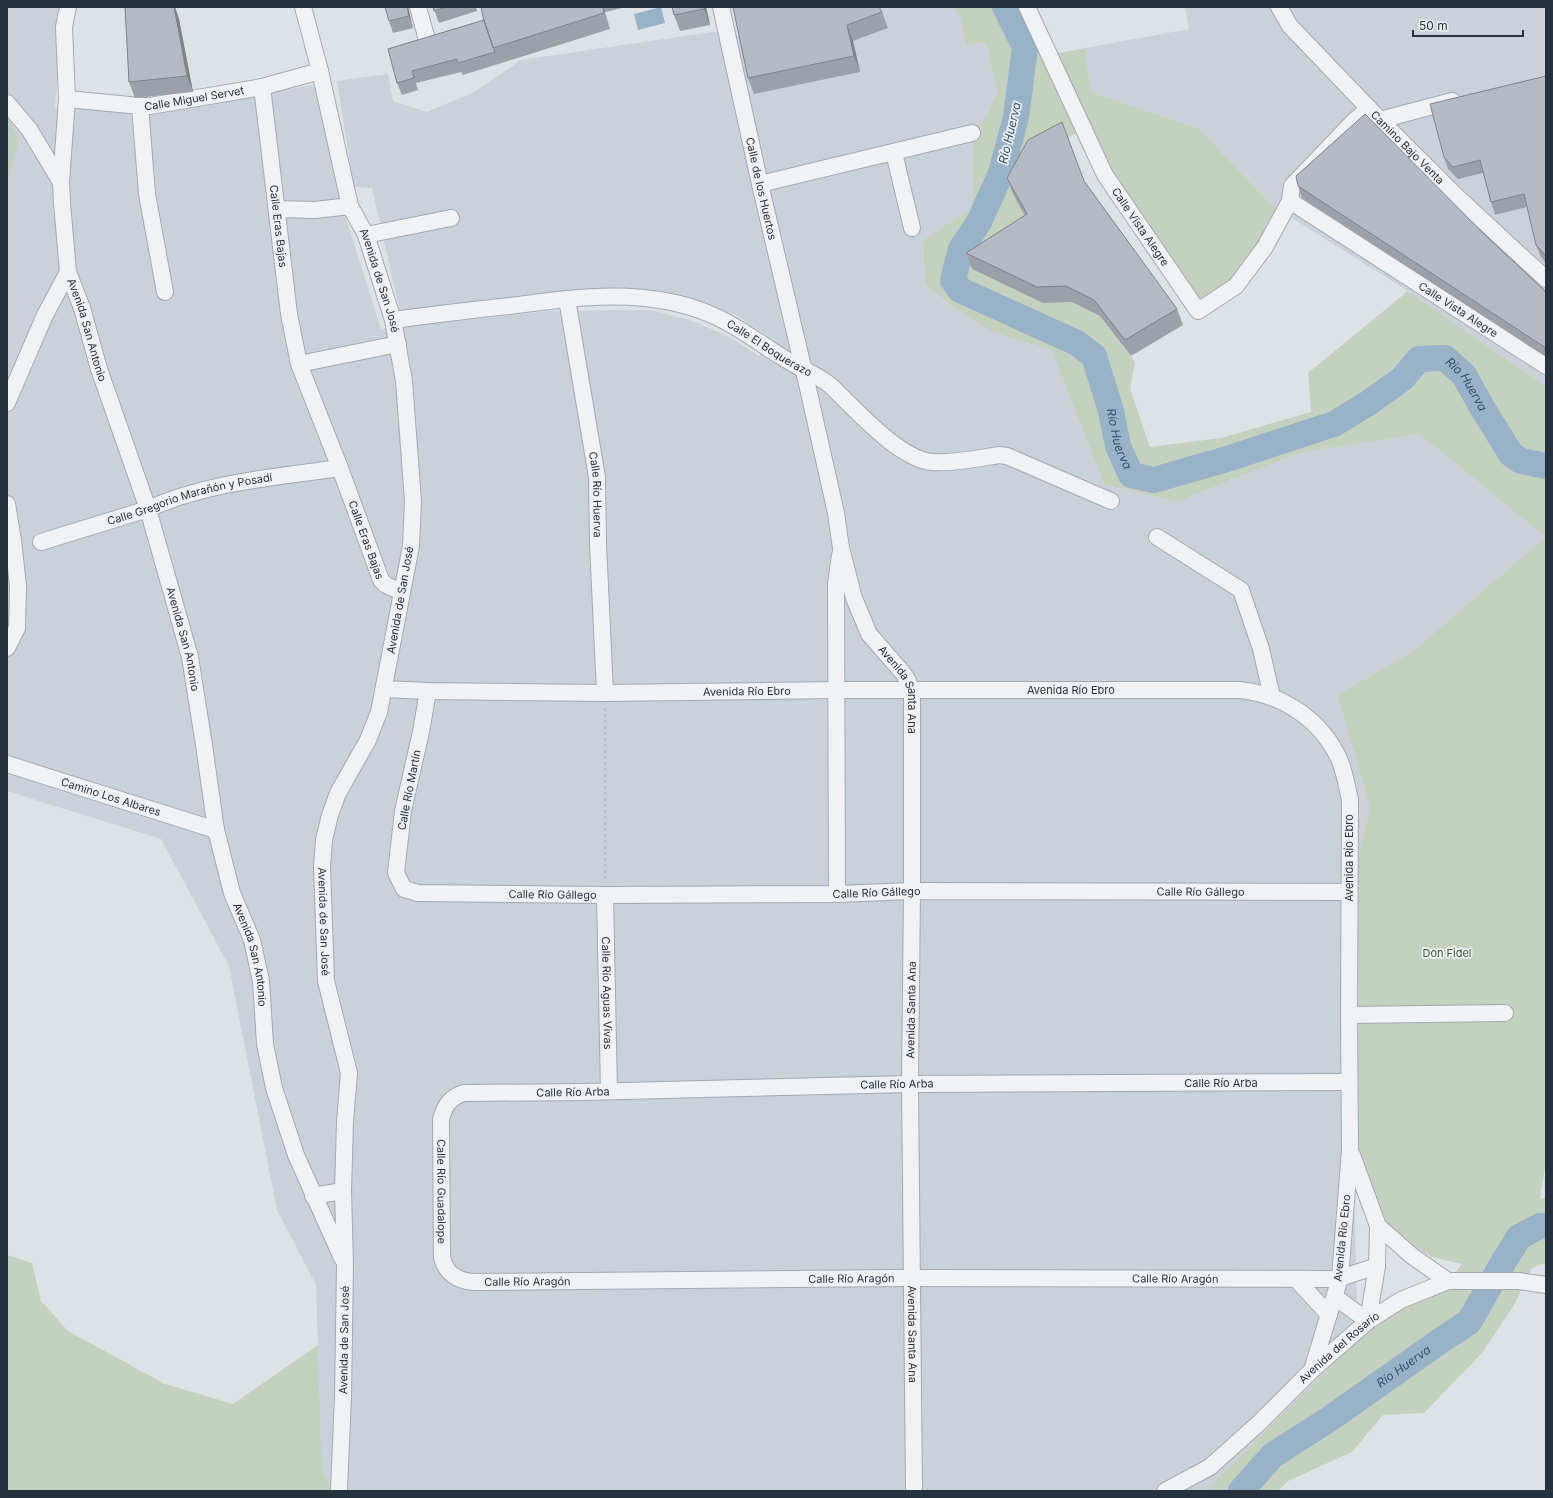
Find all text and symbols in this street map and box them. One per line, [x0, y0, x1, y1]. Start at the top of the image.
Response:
scale bar [1413, 12, 1523, 38]
text: 50 m [1419, 18, 1448, 33]
street label: Calle Miguel Servet [144, 83, 245, 113]
water label: Río Huerva [995, 101, 1024, 165]
street label: Camino Bajo Venta [1368, 108, 1447, 187]
street label: Calle de los Huertos [743, 136, 780, 241]
street label: Calle Eras Bajas [267, 184, 290, 268]
street label: Calle Vista Alegre [1109, 185, 1172, 269]
street label: Avenida de San José [357, 226, 402, 334]
street label: Avenida San Antonio [64, 276, 110, 384]
street label: Calle Vista Alegre [1416, 279, 1501, 340]
street label: Calle El Boquerazo [724, 316, 815, 380]
water label: Río Huerva [1443, 354, 1491, 414]
water label: Río Huerva [1104, 407, 1135, 471]
street label: Calle Río Huerva [586, 451, 605, 538]
street label: Calle Gregorio Marañón y Posadí [105, 470, 274, 528]
street label: Calle Eras Bajas [345, 499, 387, 582]
street label: Avenida de San José [384, 545, 416, 655]
street label: Avenida San Antonio [163, 585, 202, 693]
street label: Avenida Santa Ana [875, 642, 919, 734]
street label: Avenida Río Ebro [1027, 683, 1115, 697]
street label: Avenida Río Ebro [703, 684, 791, 699]
street label: Calle Río Martín [394, 749, 424, 831]
street label: Camino Los Albares [59, 774, 163, 819]
street label: Avenida Río Ebro [1342, 814, 1356, 902]
street label: Avenida de San José [315, 867, 333, 976]
street label: Calle Río Gállego [832, 884, 921, 901]
street label: Calle Río Gállego [1156, 885, 1245, 899]
street label: Calle Río Gállego [508, 887, 597, 902]
street label: Avenida San Antonio [230, 901, 270, 1007]
street label: Calle Río Aguas Vivas [599, 936, 615, 1050]
park label: Don Fidel [1422, 946, 1472, 960]
street label: Avenida Santa Ana [903, 961, 919, 1059]
street label: Calle Río Arba [860, 1076, 934, 1092]
street label: Calle Río Arba [1184, 1076, 1258, 1090]
street label: Calle Río Arba [536, 1084, 610, 1100]
street label: Calle Río Guadalope [434, 1139, 449, 1244]
street label: Avenida Río Ebro [1330, 1193, 1354, 1282]
street label: Calle Río Aragón [808, 1271, 895, 1286]
street label: Calle Río Aragón [1132, 1272, 1219, 1286]
street label: Calle Río Aragón [484, 1274, 571, 1289]
street label: Avenida Santa Ana [905, 1285, 920, 1383]
street label: Avenida de San José [336, 1286, 352, 1394]
street label: Avenida del Rosario [1296, 1308, 1382, 1386]
water label: Río Huerva [1373, 1342, 1433, 1390]

